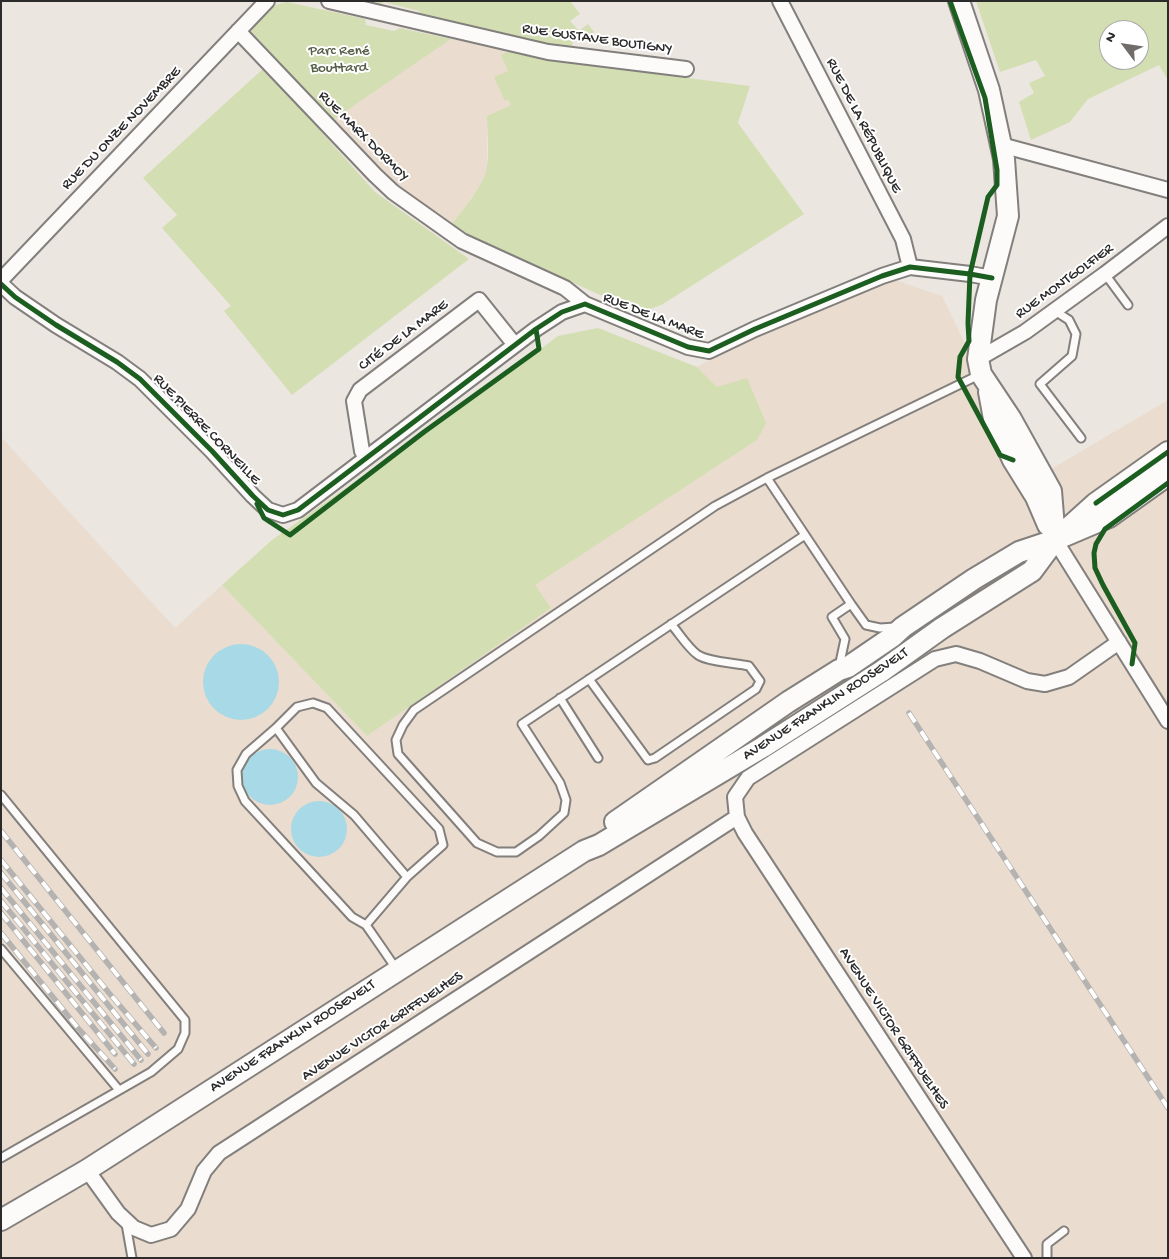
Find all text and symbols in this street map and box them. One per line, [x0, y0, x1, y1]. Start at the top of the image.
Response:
north arrow [1099, 20, 1149, 70]
street label: RUE GUSTAVE BOUTIGNY [521, 21, 673, 59]
text: N [1102, 29, 1121, 46]
park label: Parc René Bouttard [308, 43, 370, 78]
street label: RUE DE LA RÉPUBLIQUE [821, 56, 905, 196]
street label: RUE DU ONZE NOVEMBRE [58, 64, 186, 194]
street label: RUE MARX DORMOY [314, 88, 412, 186]
street label: RUE MONTGOLFIER [1012, 240, 1118, 324]
street label: RUE DE LA MARE [600, 290, 706, 344]
street label: CITÉ DE LA MARE [356, 296, 452, 376]
street label: RUE PIERRE CORNEILLE [148, 371, 264, 489]
street label: AVENUE FRANKLIN ROOSEVELT [740, 645, 912, 765]
street label: AVENUE VICTOR GRIFFUELHES [834, 945, 952, 1113]
street label: AVENUE VICTOR GRIFFUELHES [299, 968, 467, 1086]
street label: AVENUE FRANKLIN ROOSEVELT [207, 977, 379, 1097]

